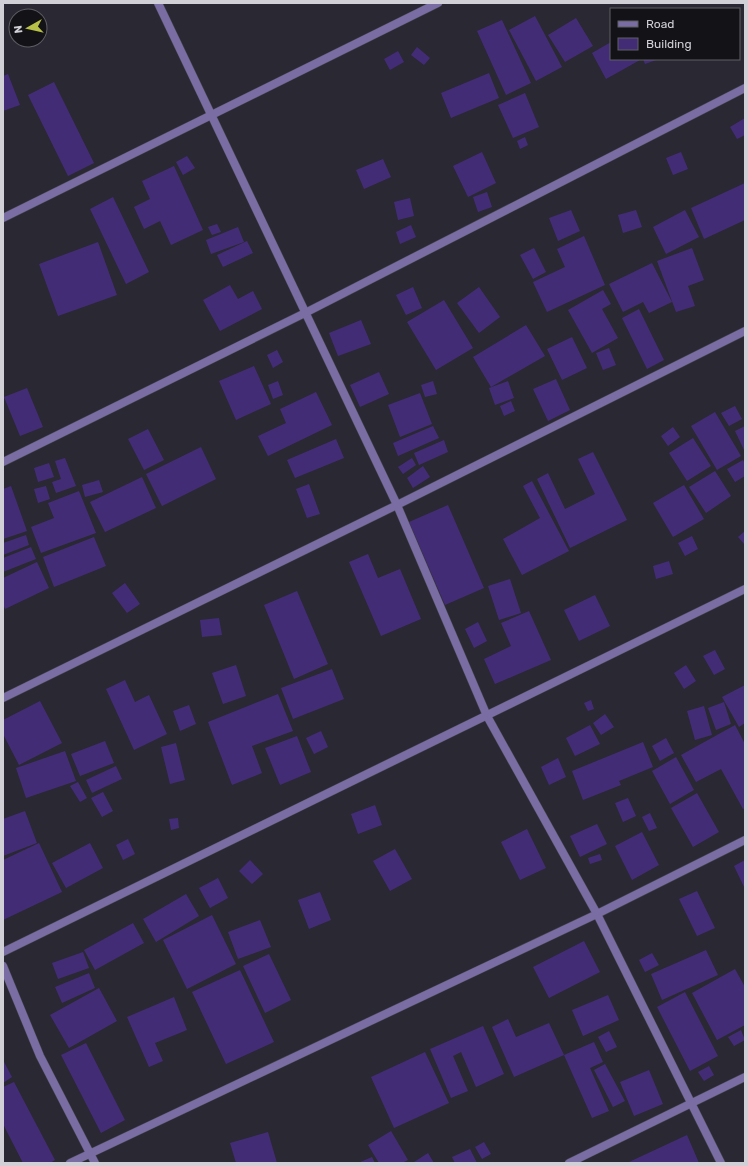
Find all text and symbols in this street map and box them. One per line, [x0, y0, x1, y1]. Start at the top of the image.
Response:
north arrow [8, 8, 48, 48]
legend [610, 8, 740, 60]
text: Road [646, 17, 674, 31]
text: N [12, 24, 26, 34]
text: Building [646, 37, 692, 51]

